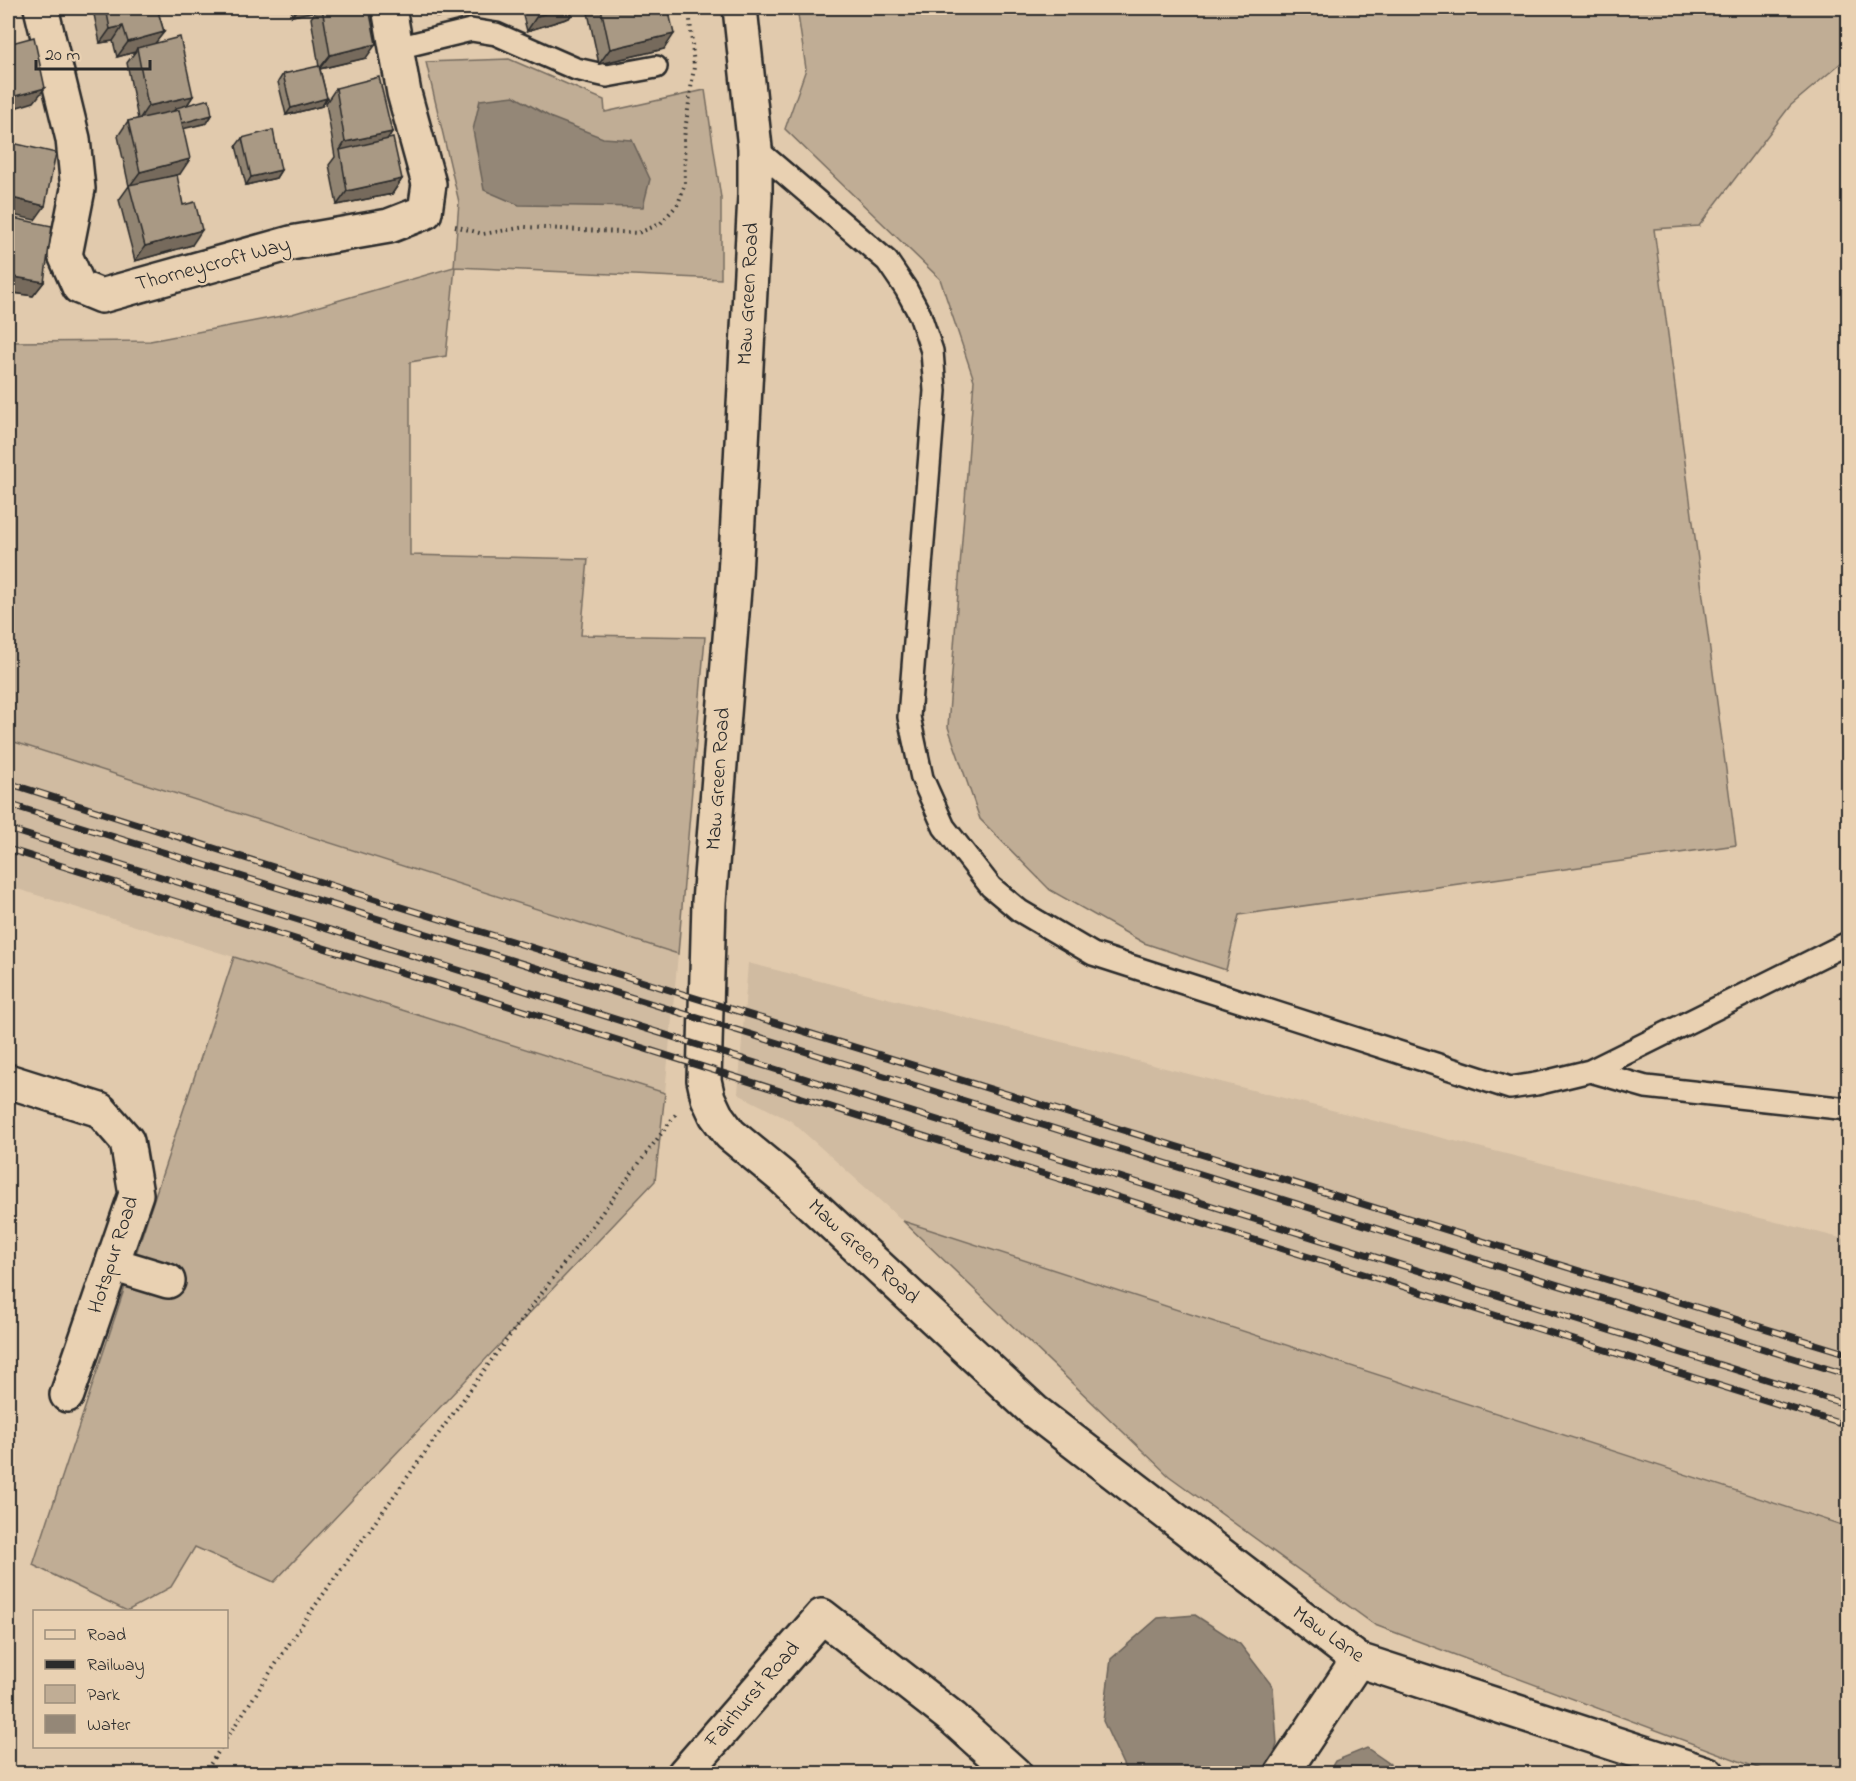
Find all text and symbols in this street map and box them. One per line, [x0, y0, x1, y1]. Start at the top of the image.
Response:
scale bar [36, 33, 150, 71]
text: 20 m [45, 43, 80, 69]
street label: Maw Green Road [730, 222, 768, 366]
street label: Thorneycroft Way [132, 230, 294, 302]
street label: Maw Green Road [699, 706, 739, 851]
street label: Hotspur Road [81, 1192, 147, 1318]
street label: Maw Green Road [801, 1192, 926, 1312]
street label: Maw Lane [1286, 1599, 1371, 1671]
legend [33, 1610, 228, 1748]
text: Road [87, 1623, 126, 1649]
street label: Fairhurst Road [698, 1635, 808, 1756]
text: Railway [87, 1653, 144, 1679]
text: Park [87, 1683, 120, 1709]
text: Water [87, 1713, 131, 1739]

